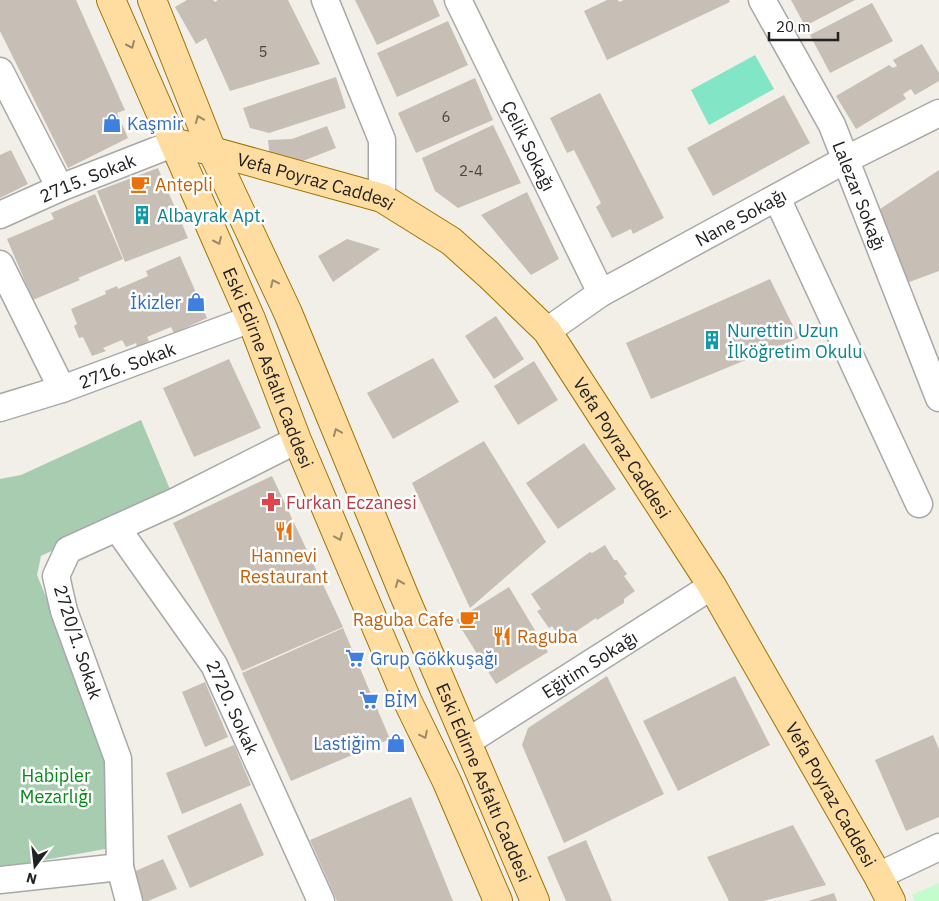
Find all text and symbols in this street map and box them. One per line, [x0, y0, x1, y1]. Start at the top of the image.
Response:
scale bar [769, 10, 838, 42]
text: 20 m [776, 17, 811, 36]
one-way arrow [124, 40, 135, 49]
house number: 5 [258, 42, 268, 61]
street label: Çelik Sokağı [497, 97, 561, 195]
house number: 6 [441, 107, 451, 126]
shop icon: Kaşmir [101, 112, 123, 134]
place label: Kaşmir [127, 112, 184, 135]
one-way arrow [195, 115, 206, 124]
street label: Lalezar Sokağı [828, 137, 891, 254]
street label: Vefa Poyraz Caddesi [234, 147, 399, 215]
street label: 2715. Sokak [36, 148, 139, 207]
house number: 2-4 [459, 161, 483, 180]
cafe icon: Antepli [129, 173, 151, 195]
place label: Antepli [155, 173, 213, 196]
street label: Nane Sokağı [691, 183, 790, 251]
building icon: Albayrak Apt. [131, 204, 153, 226]
place label: Albayrak Apt. [157, 204, 265, 227]
one-way arrow [211, 236, 222, 245]
street label: Eski Edirne Asfaltı Caddesi [218, 264, 319, 471]
one-way arrow [269, 279, 280, 288]
place label: İkizler [130, 291, 181, 314]
shop icon: İkizler [185, 291, 207, 313]
place label: Nurettin Uzun İlköğretim Okulu [727, 319, 863, 363]
building icon: Nurettin Uzun İlköğretim Okulu [701, 329, 723, 351]
street label: 2716. Sokak [75, 336, 179, 393]
street label: Vefa Poyraz Caddesi [568, 373, 676, 522]
one-way arrow [333, 428, 344, 437]
pharmacy icon: Furkan Eczanesi [260, 491, 282, 513]
place label: Furkan Eczanesi [286, 491, 417, 514]
restaurant icon: Hannevi Restaurant [273, 520, 295, 542]
one-way arrow [332, 532, 343, 541]
place label: Hannevi Restaurant [240, 544, 328, 588]
one-way arrow [394, 579, 405, 588]
street label: 2720/1. Sokak [49, 582, 107, 703]
place label: Raguba Cafe [353, 608, 454, 631]
cafe icon: Raguba Cafe [458, 608, 480, 630]
restaurant icon: Raguba [491, 625, 513, 647]
place label: Raguba [517, 625, 578, 648]
street label: Eğitim Sokağı [537, 625, 641, 703]
supermarket icon: Grup Gökkuşağı [344, 647, 366, 669]
place label: Grup Gökkuşağı [370, 647, 498, 670]
street label: 2720. Sokak [202, 656, 265, 758]
street label: Eski Edirne Asfaltı Caddesi [431, 679, 537, 885]
supermarket icon: BİM [358, 689, 380, 711]
place label: BİM [384, 689, 418, 712]
street label: Vefa Poyraz Caddesi [781, 718, 882, 871]
one-way arrow [418, 730, 428, 739]
place label: Lastiğim [313, 732, 381, 755]
shop icon: Lastiğim [385, 732, 407, 754]
park label: Habipler Mezarlığı [20, 764, 92, 808]
north arrow [10, 841, 60, 891]
text: N [24, 869, 39, 889]

